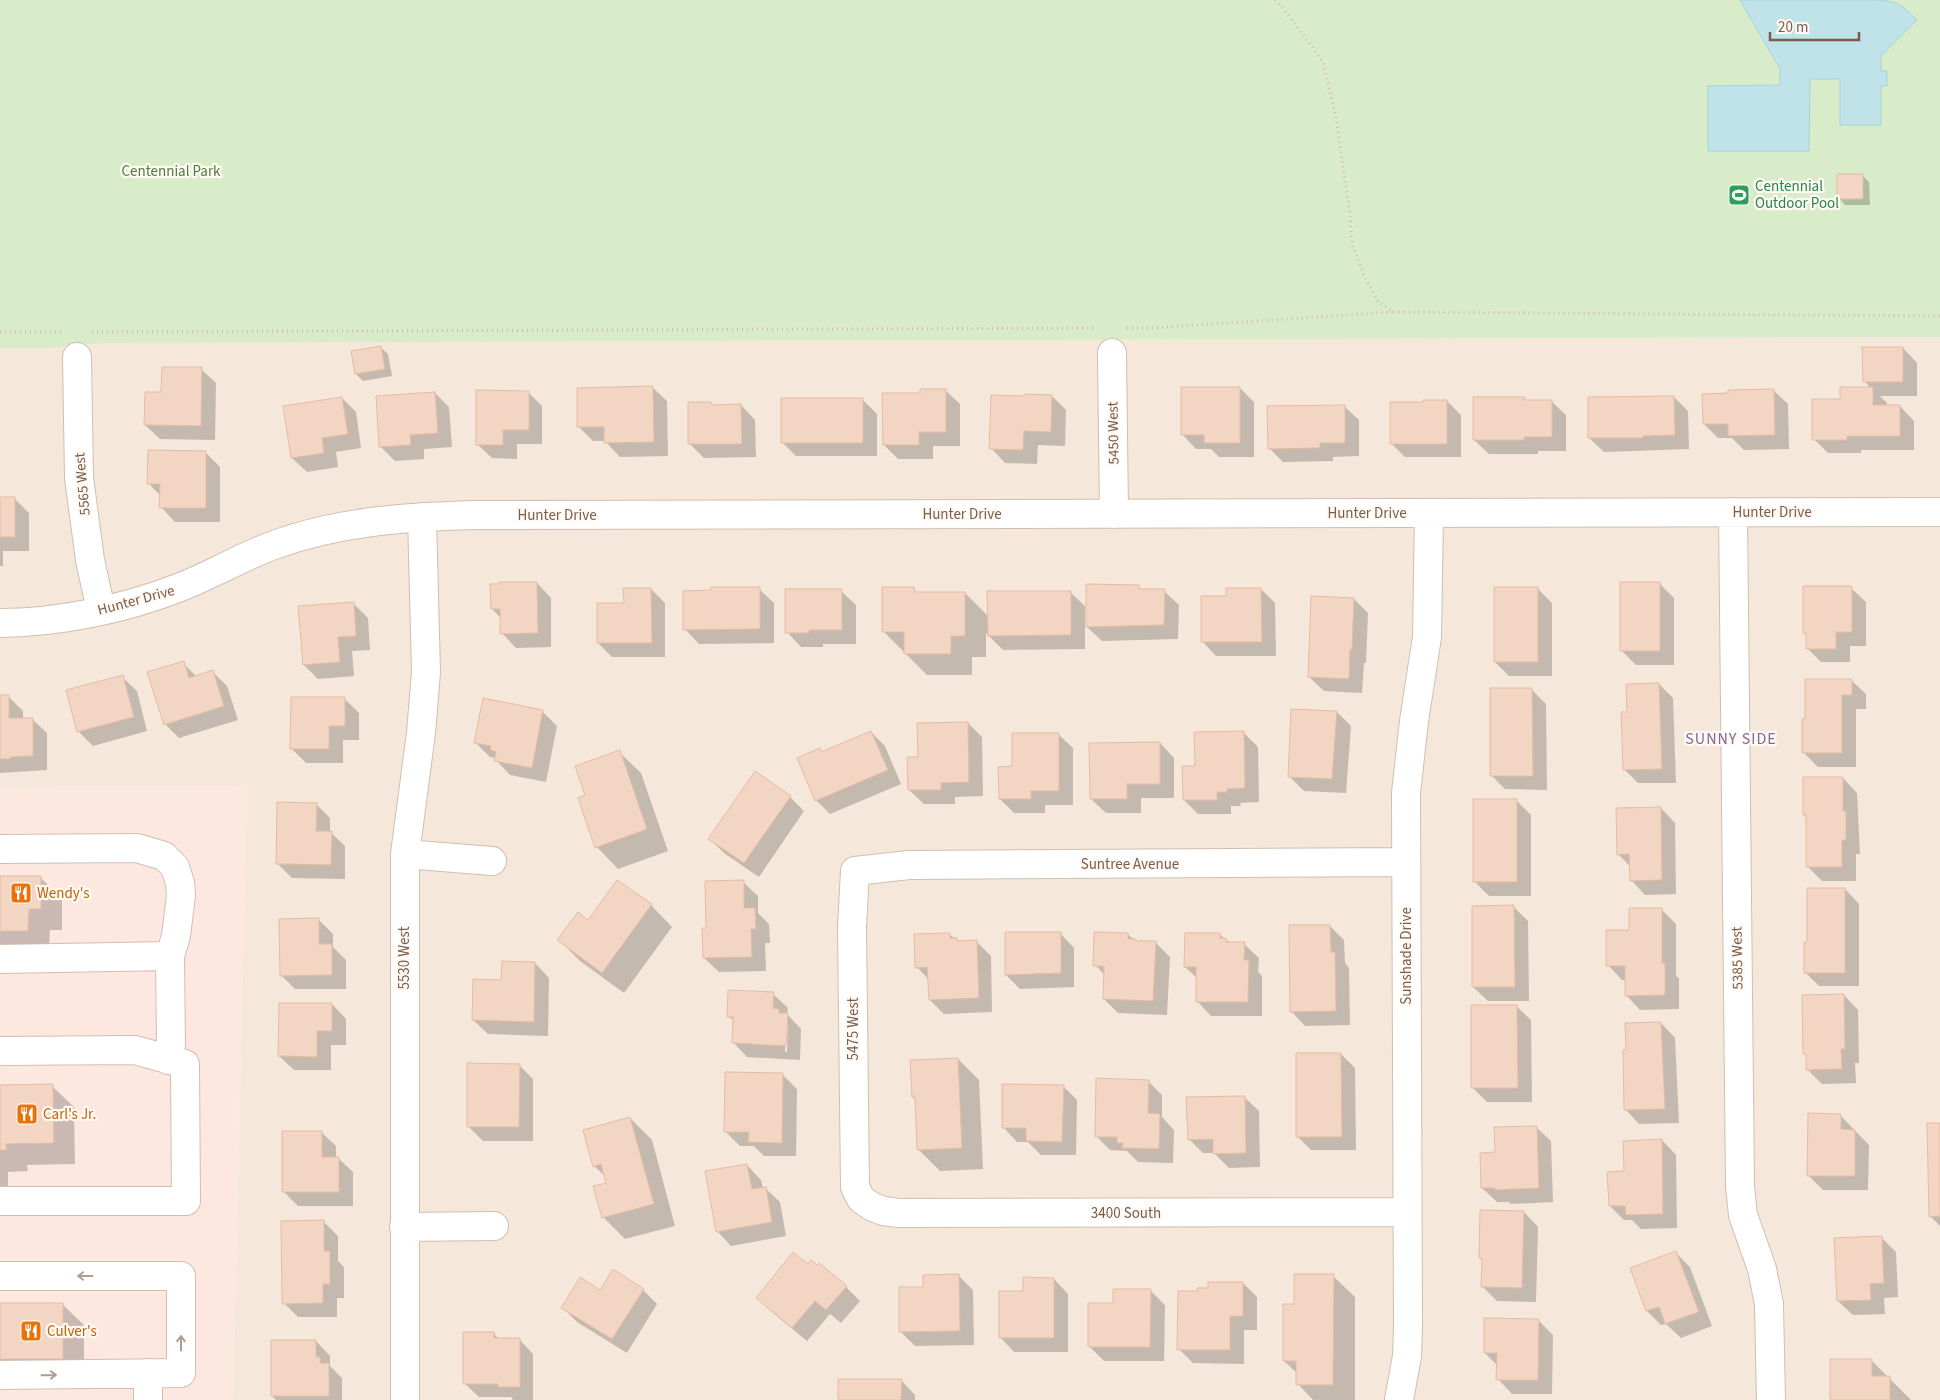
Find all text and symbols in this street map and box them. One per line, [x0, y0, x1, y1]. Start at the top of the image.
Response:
scale bar [1770, 10, 1859, 42]
text: 20 m [1778, 17, 1808, 38]
park label: Centennial Park [121, 161, 221, 182]
place label: Centennial Outdoor Pool [1755, 176, 1839, 214]
sports icon: Centennial Outdoor Pool [1727, 183, 1751, 207]
street label: 5450 West [1102, 401, 1125, 465]
street label: 5565 West [69, 452, 96, 516]
street label: Hunter Drive [1732, 502, 1812, 523]
street label: Hunter Drive [1327, 503, 1407, 524]
street label: Hunter Drive [922, 504, 1002, 525]
street label: Hunter Drive [517, 505, 597, 526]
street label: Hunter Drive [95, 580, 177, 621]
district label: SUNNY SIDE [1685, 728, 1777, 750]
street label: Suntree Avenue [1081, 854, 1179, 875]
restaurant icon: Wendy's [9, 881, 33, 905]
place label: Wendy's [37, 883, 90, 904]
street label: Sunshade Drive [1396, 907, 1417, 1005]
street label: 5530 West [394, 926, 415, 990]
street label: 5385 West [1726, 926, 1749, 990]
street label: 5475 West [843, 997, 864, 1061]
restaurant icon: Carl's Jr. [15, 1102, 39, 1126]
place label: Carl's Jr. [43, 1104, 96, 1125]
street label: 3400 South [1091, 1203, 1161, 1224]
one-way arrow [77, 1271, 94, 1281]
restaurant icon: Culver's [19, 1319, 43, 1343]
place label: Culver's [47, 1321, 97, 1342]
one-way arrow [176, 1335, 186, 1352]
one-way arrow [40, 1370, 56, 1380]

